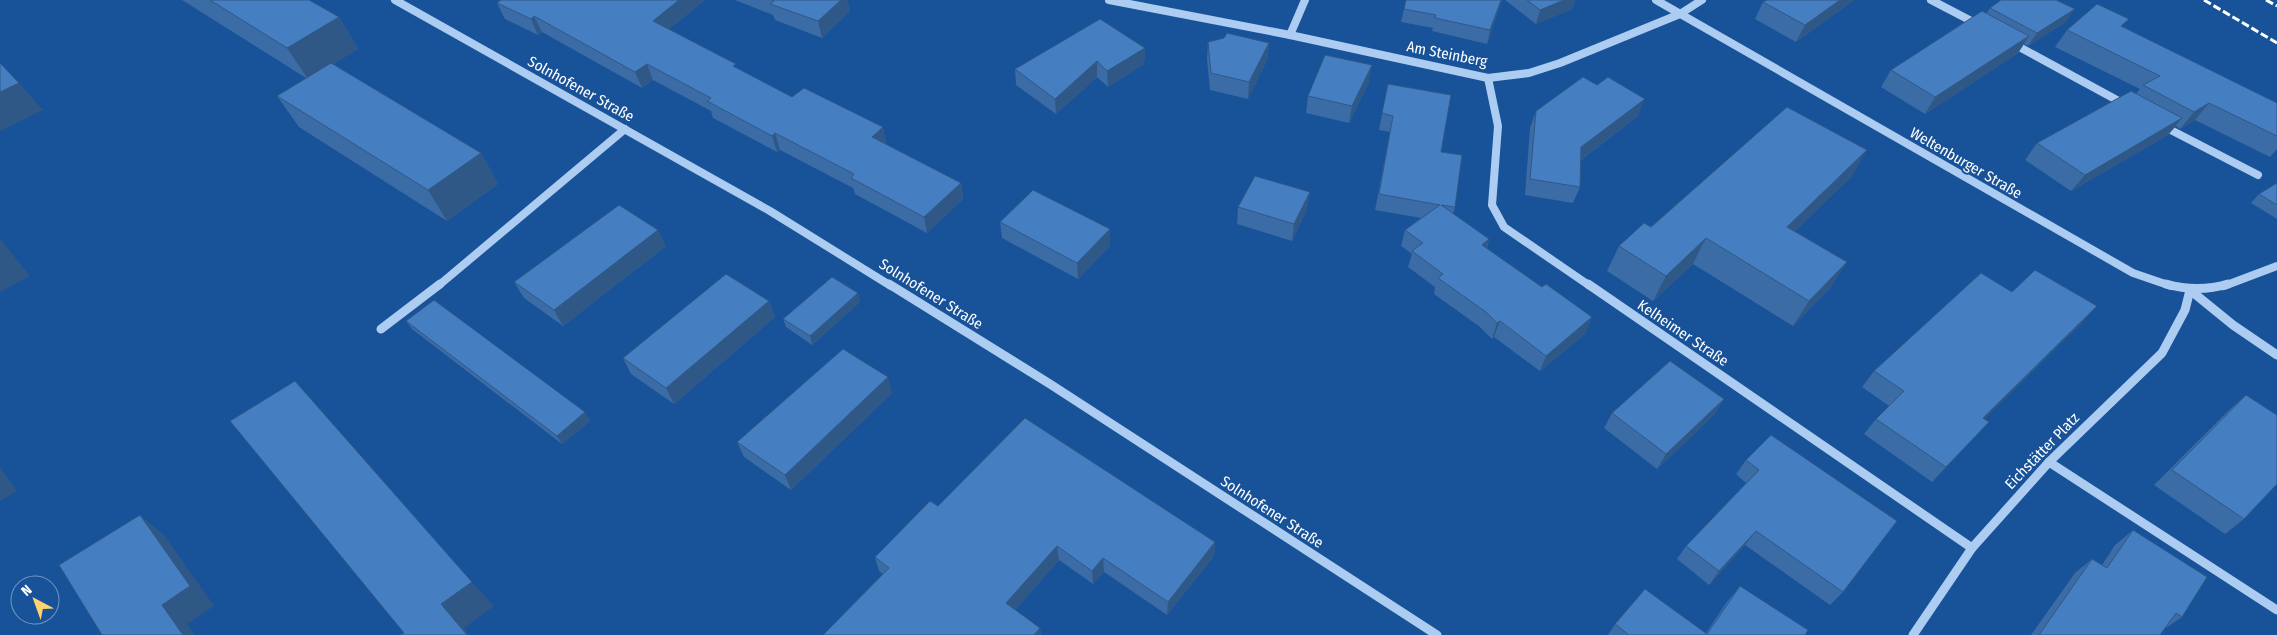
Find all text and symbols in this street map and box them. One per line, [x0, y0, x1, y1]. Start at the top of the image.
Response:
street label: Am Steinberg [1405, 37, 1489, 71]
street label: Solnhofener Straße [525, 52, 637, 126]
street label: Weltenburger Straße [1907, 124, 2025, 202]
street label: Solnhofener Straße [876, 255, 986, 333]
street label: Kelheimer Straße [1634, 296, 1732, 370]
street label: Eichstätter Platz [2001, 409, 2083, 493]
street label: Solnhofener Straße [1217, 472, 1327, 552]
north arrow [10, 575, 60, 625]
text: N [18, 581, 36, 600]

